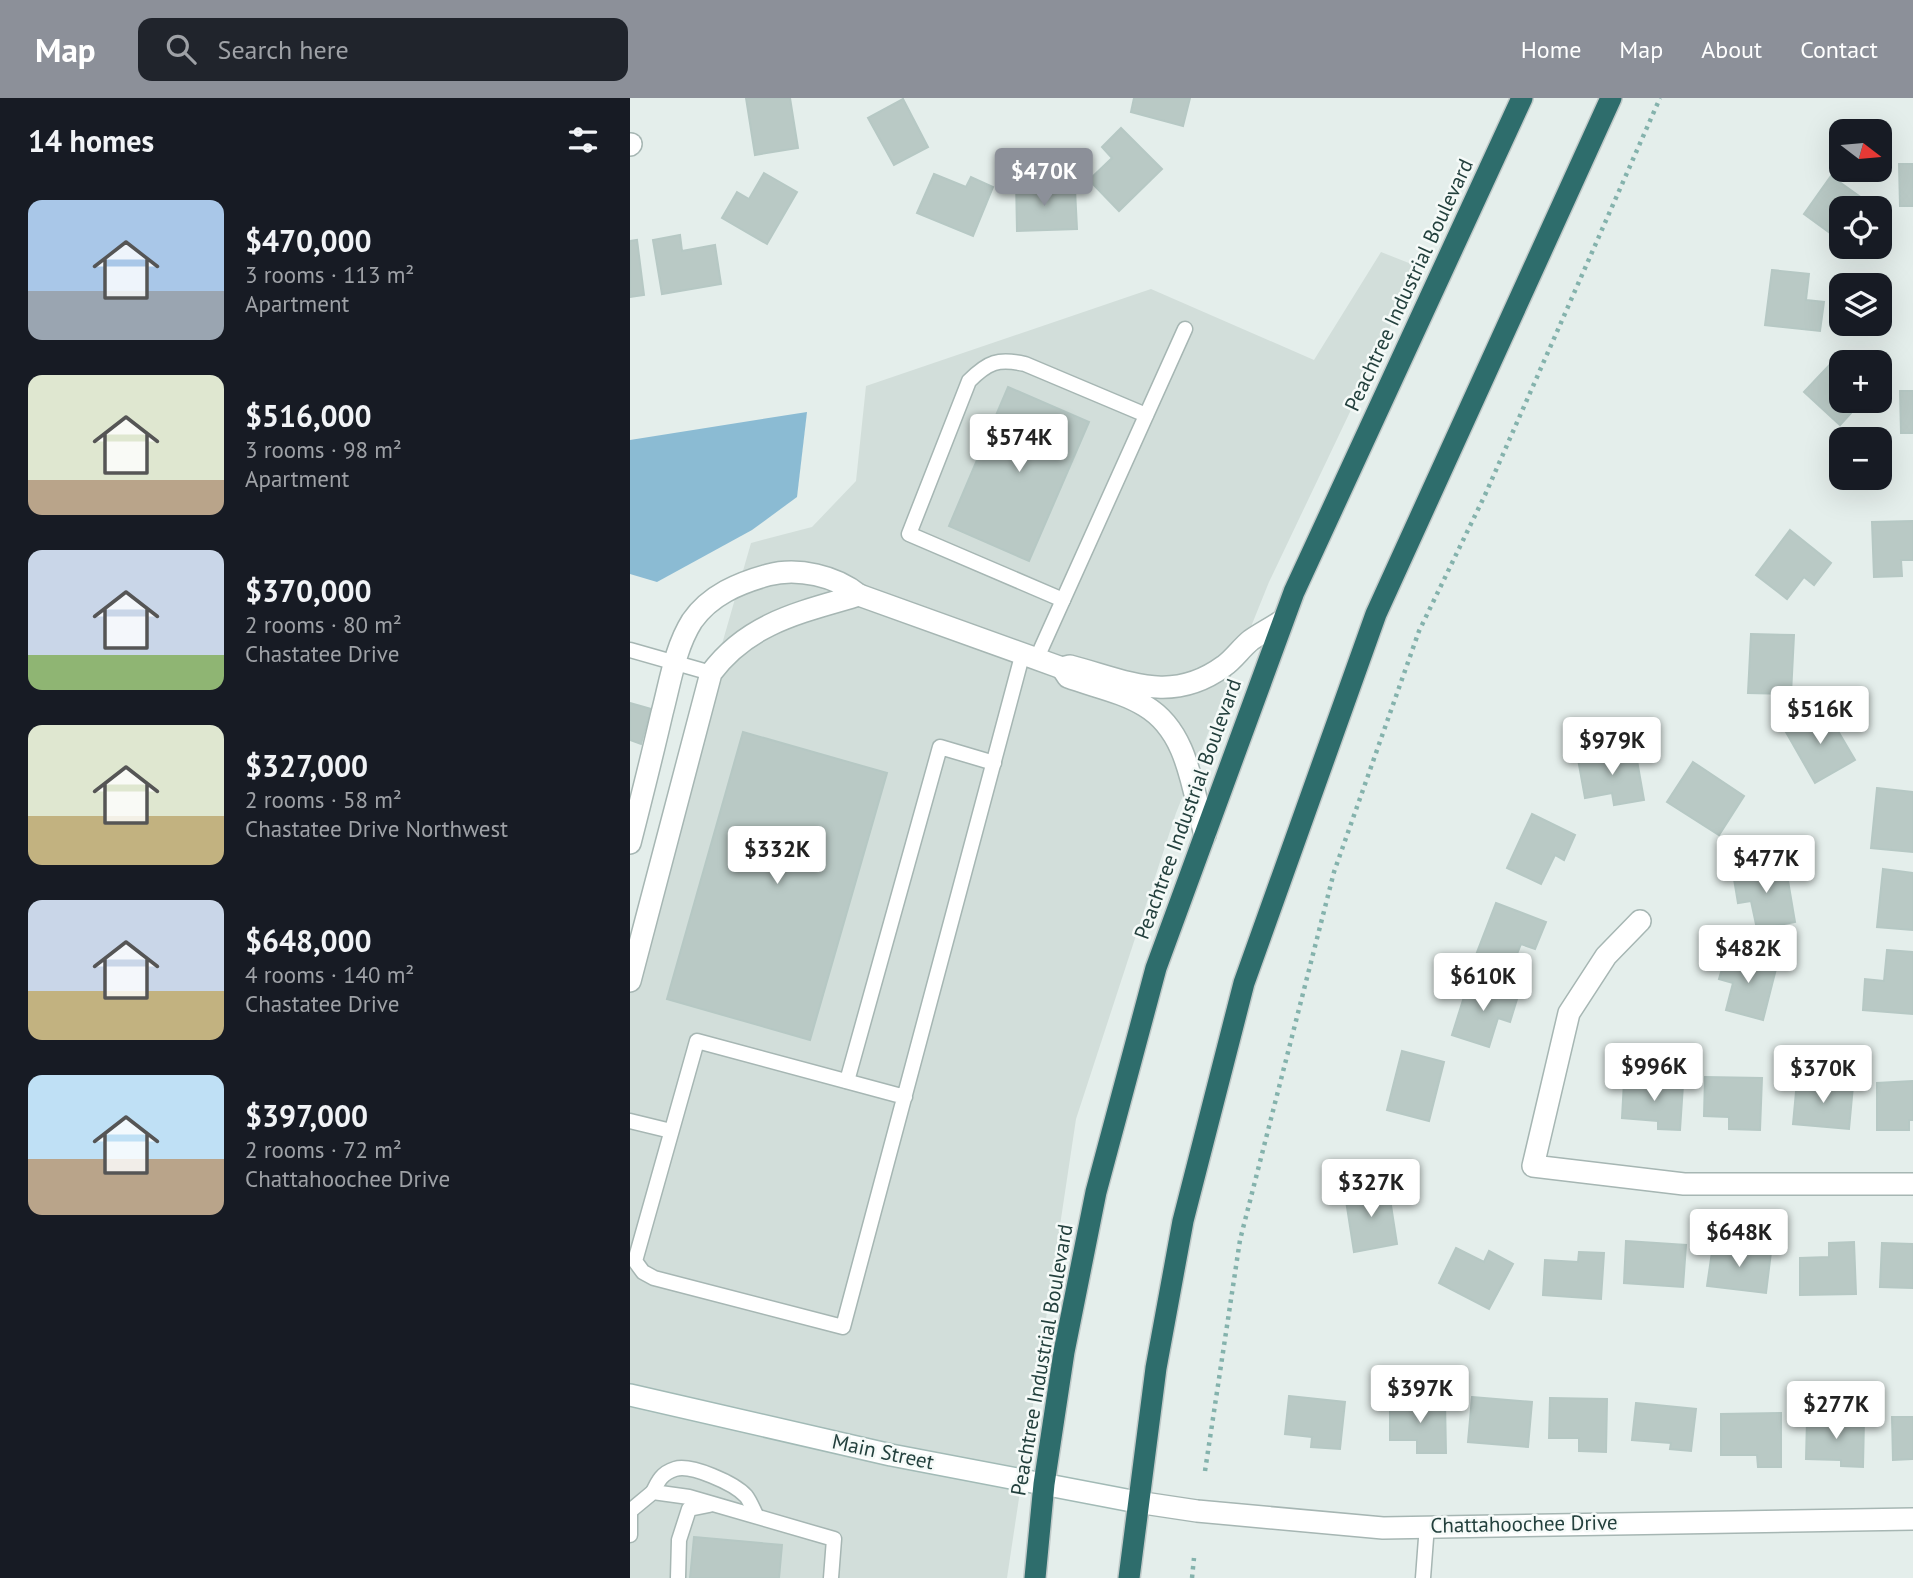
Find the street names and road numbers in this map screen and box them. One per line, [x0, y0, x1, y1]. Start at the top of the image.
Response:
street label: Peachtree Industrial Boulevard [1338, 154, 1479, 415]
street label: Peachtree Industrial Boulevard [1128, 675, 1247, 943]
street label: Peachtree Industrial Boulevard [1004, 1222, 1079, 1498]
street label: Main Street [830, 1428, 936, 1475]
street label: Chattahoochee Drive [1430, 1508, 1618, 1539]

